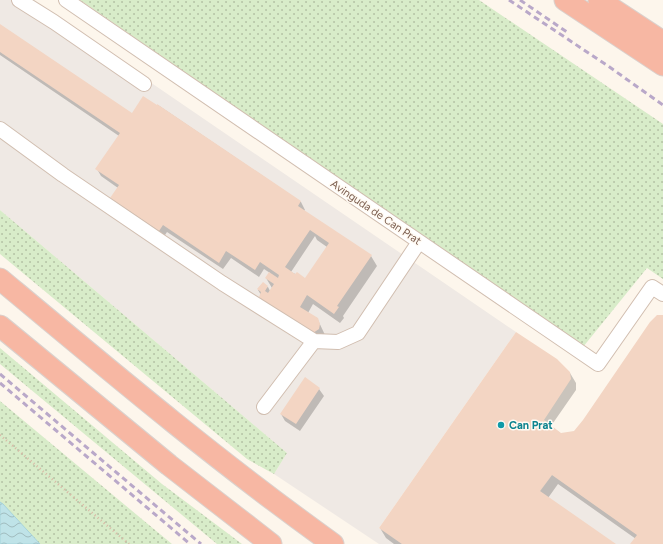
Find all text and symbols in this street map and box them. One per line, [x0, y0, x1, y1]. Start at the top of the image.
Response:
street label: Avinguda de Can Prat [328, 177, 423, 248]
place label: Can Prat [509, 419, 553, 432]
marker: Can Prat [496, 420, 506, 430]

